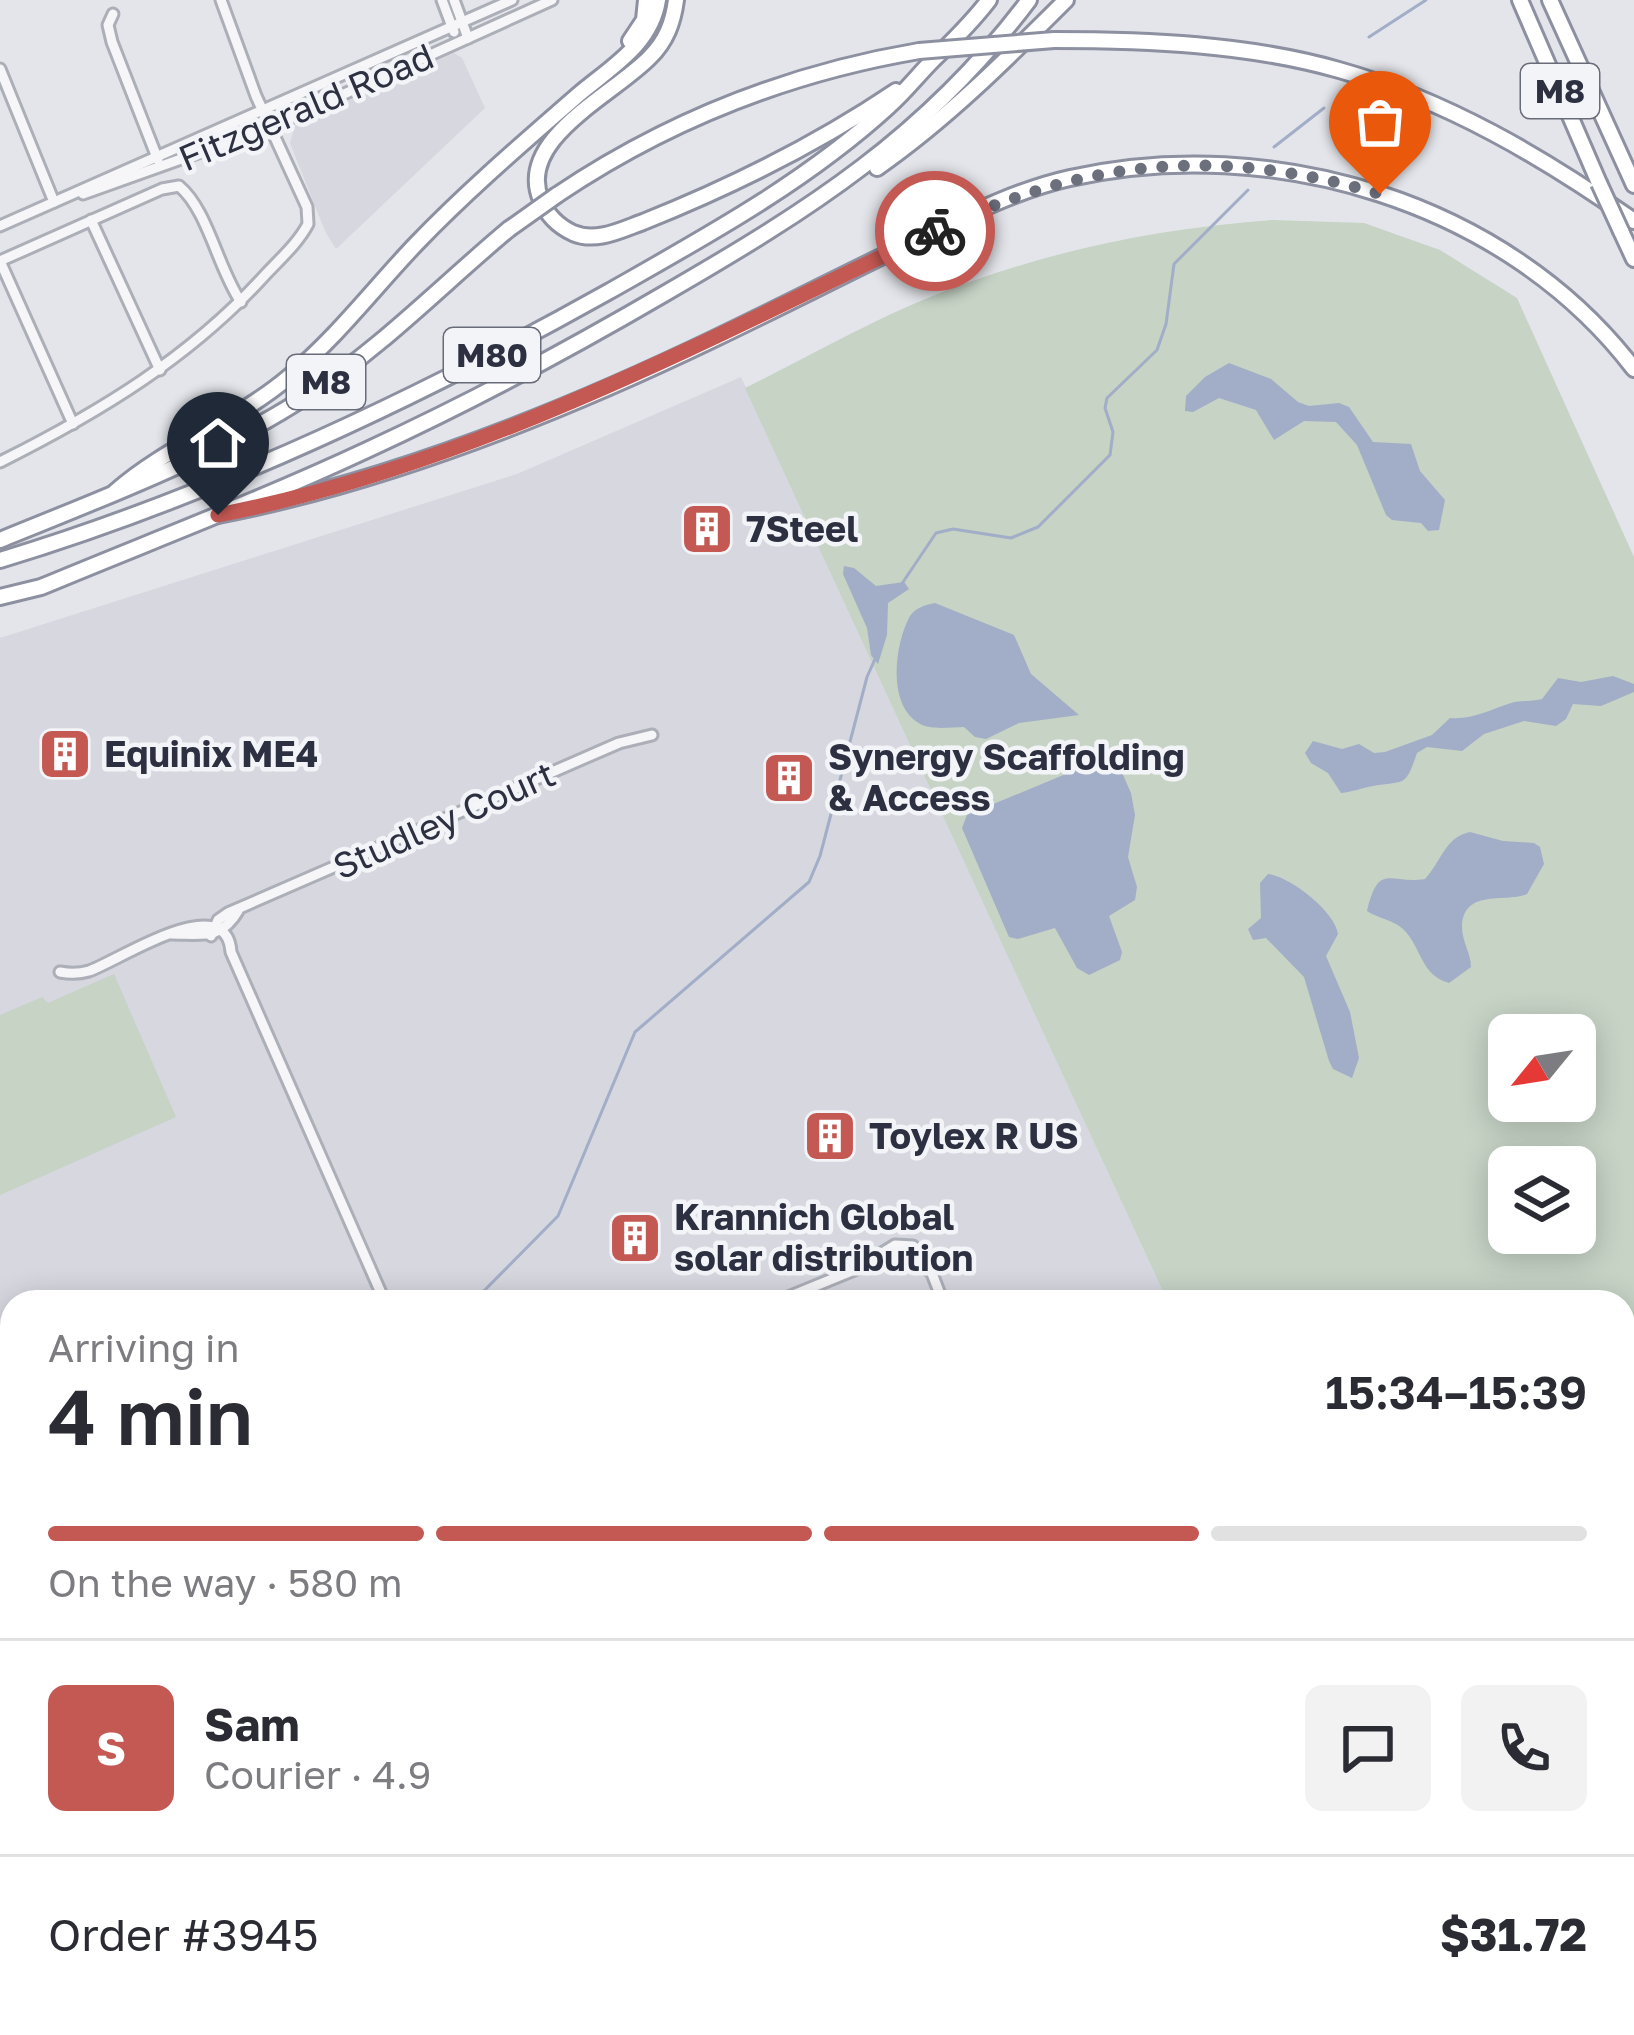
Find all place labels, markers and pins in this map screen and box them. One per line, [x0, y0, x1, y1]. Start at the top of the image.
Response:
pin [1329, 71, 1431, 194]
pin [167, 392, 269, 515]
building icon: 7Steel [679, 501, 735, 557]
place label: 7Steel [746, 507, 858, 550]
building icon: Equinix ME4 [37, 726, 93, 782]
place label: Equinix ME4 [104, 732, 318, 775]
place label: Synergy Scaffolding & Access [828, 735, 1185, 819]
building icon: Synergy Scaffolding & Access [761, 750, 817, 806]
building icon: Toylex R US [802, 1108, 858, 1164]
place label: Toylex R US [869, 1114, 1079, 1157]
place label: Krannich Global solar distribution [674, 1195, 973, 1279]
building icon: Krannich Global solar distribution [607, 1210, 663, 1266]

